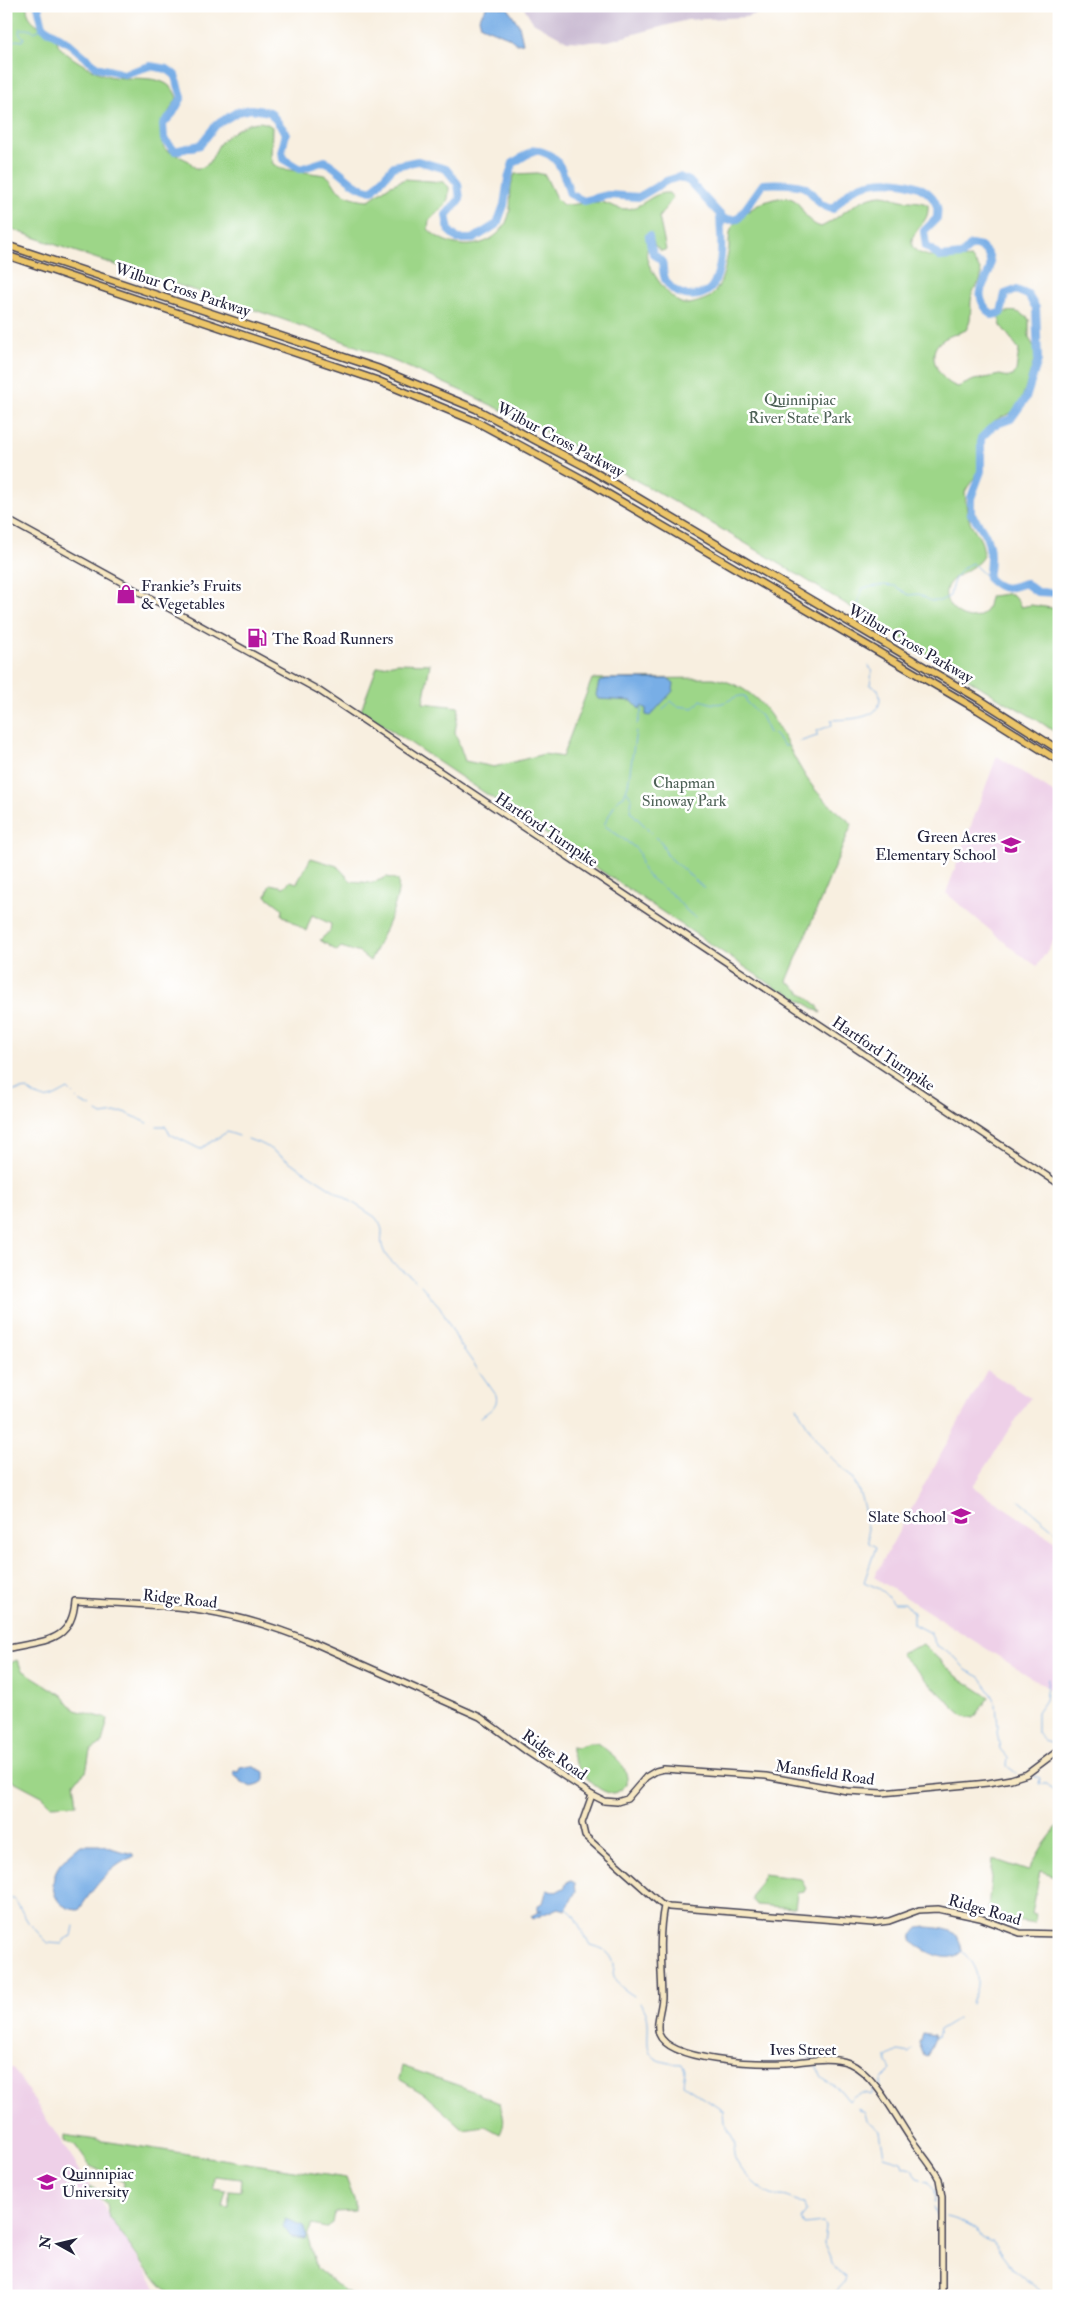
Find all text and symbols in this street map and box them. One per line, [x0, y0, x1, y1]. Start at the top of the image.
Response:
street label: Wilbur Cross Parkway [111, 258, 254, 322]
park label: Quinnipiac River State Park [748, 390, 852, 428]
street label: Wilbur Cross Parkway [492, 397, 629, 482]
place label: Frankie's Fruits & Vegetables [141, 576, 241, 614]
shop icon: Frankie's Fruits & Vegetables [115, 583, 137, 605]
street label: Wilbur Cross Parkway [843, 599, 978, 688]
fuel station icon: The Road Runners [246, 627, 268, 649]
place label: The Road Runners [272, 629, 393, 649]
park label: Chapman Sinoway Park [642, 773, 727, 811]
street label: Hartford Turnpike [491, 788, 602, 873]
place label: Green Acres Elementary School [875, 827, 996, 865]
school or university icon: Green Acres Elementary School [1000, 834, 1022, 856]
street label: Hartford Turnpike [828, 1012, 939, 1097]
school or university icon: Slate School [950, 1505, 972, 1527]
place label: Slate School [868, 1507, 946, 1527]
street label: Ridge Road [142, 1585, 218, 1613]
street label: Ridge Road [518, 1725, 591, 1785]
street label: Mansfield Road [774, 1756, 876, 1790]
street label: Ridge Road [946, 1890, 1024, 1930]
street label: Ives Street [769, 2040, 837, 2060]
place label: Quinnipiac University [62, 2164, 135, 2202]
school or university icon: Quinnipiac University [36, 2171, 58, 2193]
north arrow [32, 2220, 82, 2270]
text: N [36, 2234, 55, 2251]

